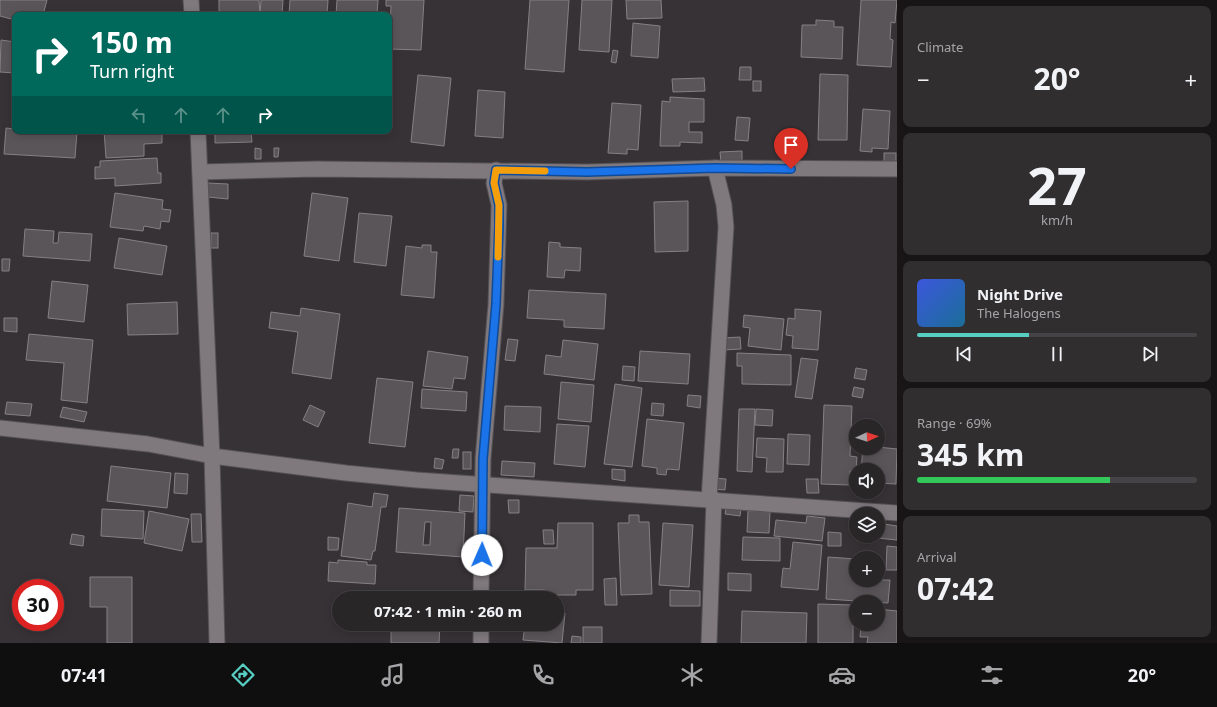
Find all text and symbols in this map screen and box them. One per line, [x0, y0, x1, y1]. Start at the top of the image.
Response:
text: 150 m [90, 23, 173, 61]
icon: right [24, 28, 76, 80]
text: Climate [917, 38, 963, 56]
text: 20° [1033, 58, 1081, 99]
text: Turn right [90, 59, 174, 83]
text: − [917, 64, 930, 94]
text: + [1184, 64, 1197, 94]
icon: left [128, 104, 150, 126]
icon: ahead [170, 104, 192, 126]
icon: ahead [212, 104, 234, 126]
icon: right [254, 104, 276, 126]
pin [774, 128, 808, 169]
icon: arrive [780, 134, 802, 156]
text: 27 [1027, 149, 1087, 220]
text: km/h [1041, 211, 1073, 229]
text: Night Drive [977, 284, 1063, 304]
text: The Halogens [977, 304, 1061, 322]
icon: previous [953, 343, 975, 365]
icon: pause [1046, 343, 1068, 365]
icon: next [1139, 343, 1161, 365]
text: Range · 69% [917, 414, 992, 432]
north arrow [849, 419, 885, 455]
map controls [849, 419, 885, 631]
text: 345 km [917, 434, 1024, 475]
button: sound [849, 463, 885, 499]
button: layers [849, 507, 885, 543]
position arrow [461, 534, 503, 576]
text: Arrival [917, 548, 957, 566]
button: + [849, 551, 885, 587]
text: 07:42 [917, 568, 994, 609]
speed limit sign: 30 [12, 579, 64, 631]
button: − [849, 595, 885, 631]
text: 07:42 · 1 min · 260 m [374, 601, 522, 621]
icon: directions [229, 661, 257, 689]
icon: music [379, 661, 407, 689]
icon: phone [529, 661, 557, 689]
icon: climate [678, 661, 706, 689]
icon: car [828, 661, 856, 689]
icon: filters [978, 661, 1006, 689]
text: 07:41 [61, 663, 107, 687]
text: 20° [1128, 663, 1156, 687]

